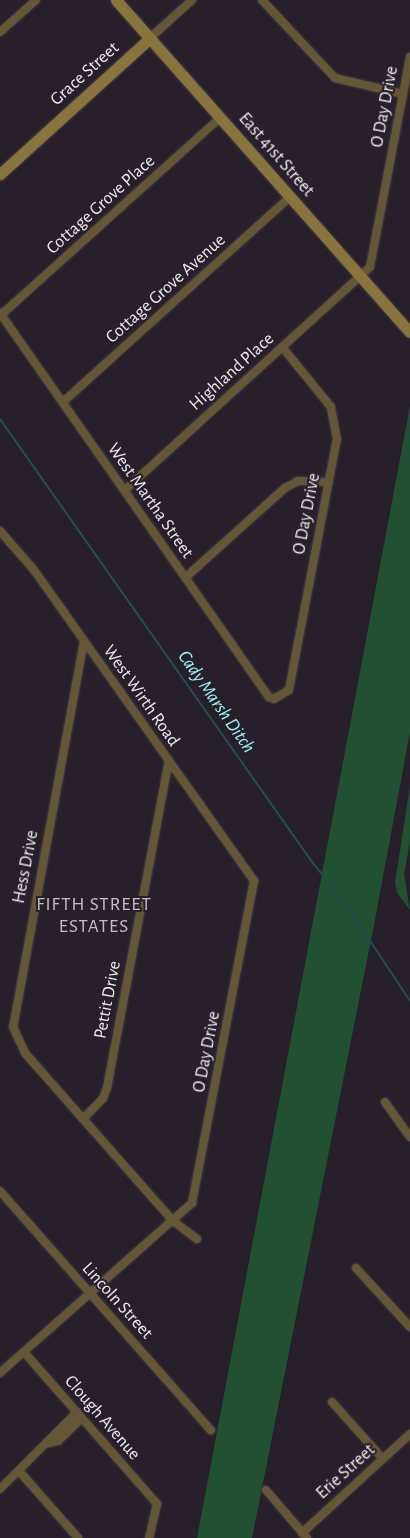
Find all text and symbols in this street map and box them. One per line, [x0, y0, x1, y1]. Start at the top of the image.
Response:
street label: Grace Street [46, 38, 124, 110]
street label: O Day Drive [367, 65, 403, 149]
street label: East 41st Street [234, 108, 318, 202]
street label: Cottage Grove Place [42, 151, 160, 259]
street label: Cottage Grove Avenue [102, 230, 230, 348]
street label: Highland Place [185, 328, 279, 416]
street label: West Martha Street [102, 439, 198, 563]
street label: O Day Drive [289, 472, 325, 556]
street label: West Wirth Road [98, 641, 184, 751]
water label: Cady Marsh Ditch [172, 646, 260, 758]
street label: Hess Drive [8, 829, 44, 905]
district label: FIFTH STREET ESTATES [35, 894, 153, 938]
street label: Pettit Drive [90, 959, 126, 1041]
street label: O Day Drive [189, 1010, 225, 1094]
street label: Lincoln Street [77, 1258, 157, 1344]
street label: Clough Avenue [59, 1371, 145, 1465]
street label: Erie Street [312, 1440, 380, 1504]

